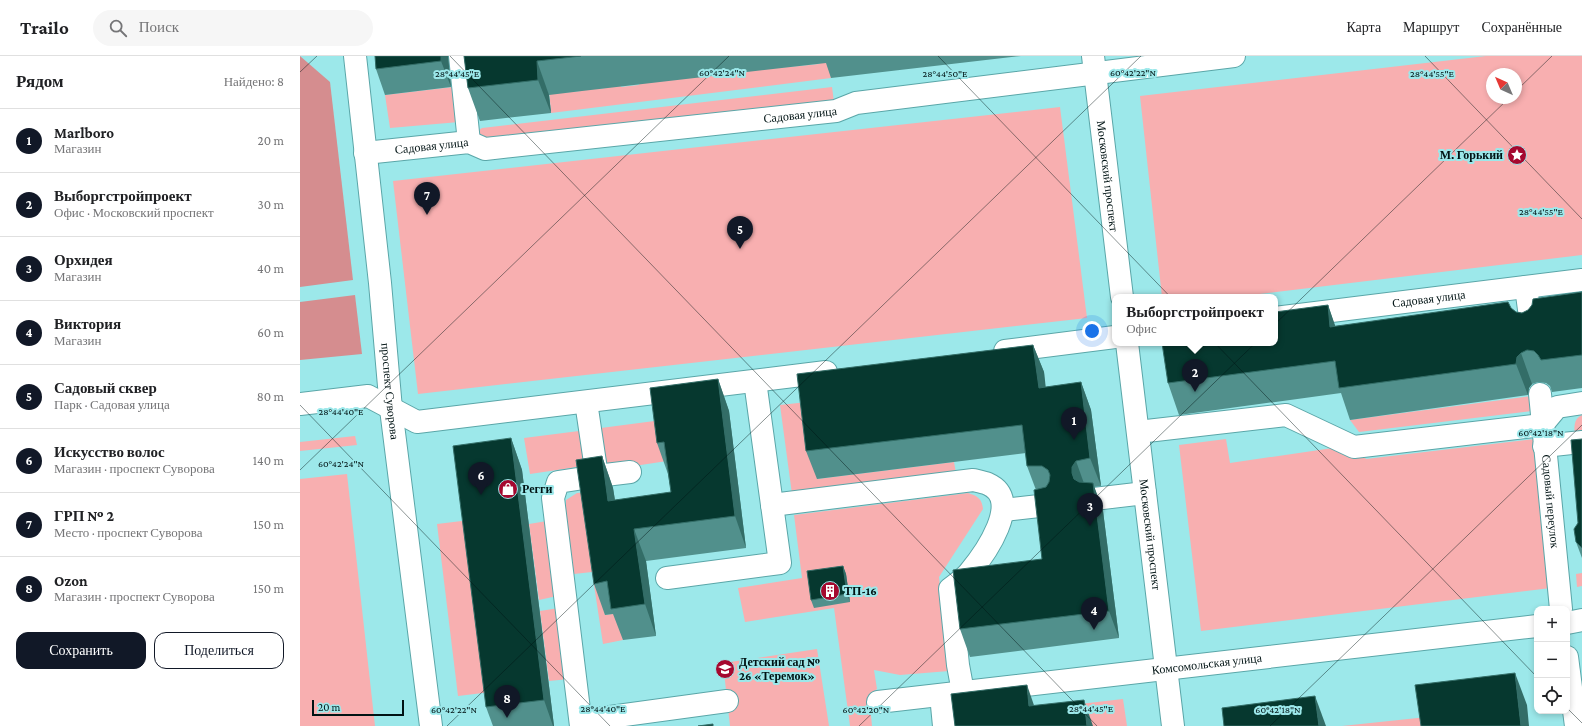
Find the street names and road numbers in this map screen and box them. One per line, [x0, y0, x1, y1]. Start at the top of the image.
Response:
street label: Садовая улица [763, 104, 838, 126]
street label: Московский проспект [1094, 120, 1121, 233]
street label: Садовая улица [394, 135, 470, 157]
street label: Садовая улица [1391, 287, 1467, 310]
street label: проспект Суворова [378, 342, 402, 441]
street label: Садовый переулок [1539, 454, 1562, 549]
street label: Московский проспект [1136, 478, 1164, 592]
street label: Комсомольская улица [1151, 651, 1263, 677]

